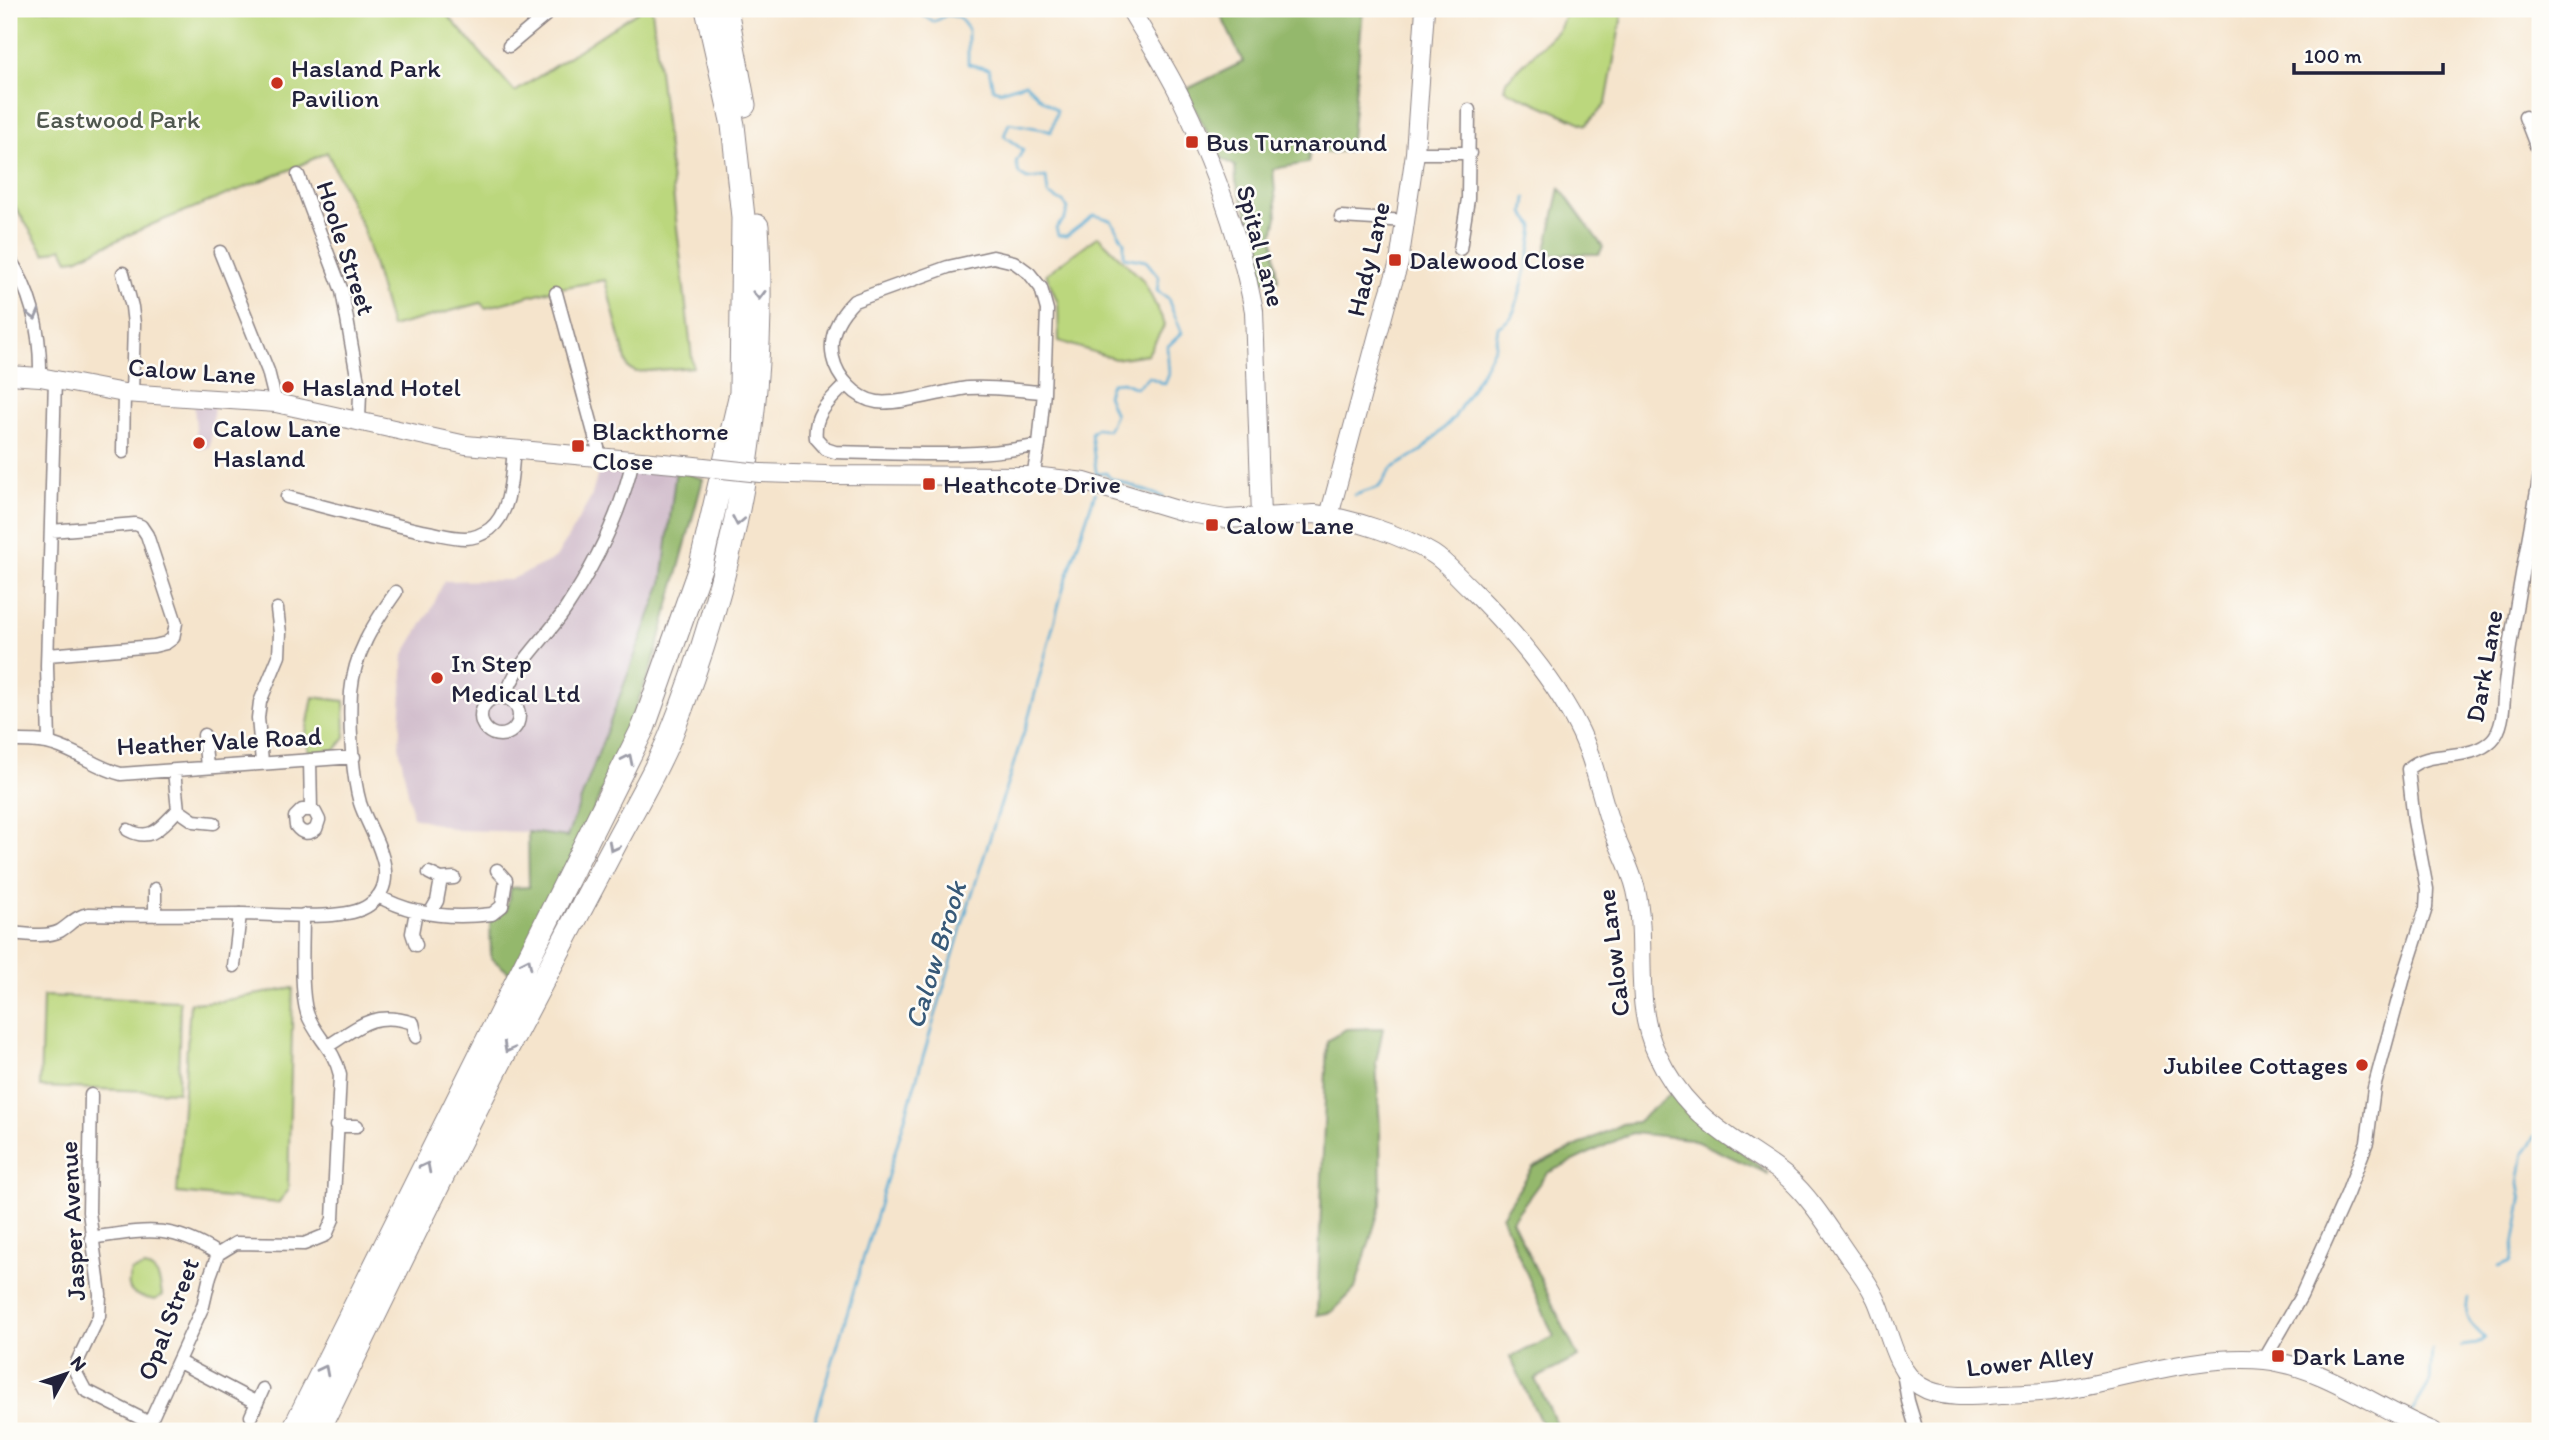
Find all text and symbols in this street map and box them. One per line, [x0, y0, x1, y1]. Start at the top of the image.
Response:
scale bar [2294, 32, 2442, 76]
text: 100 m [2304, 43, 2362, 68]
place label: Hasland Park Pavilion [291, 52, 441, 114]
marker: Hasland Park Pavilion [269, 75, 285, 91]
park label: Eastwood Park [36, 103, 201, 135]
place label: Bus Turnaround [1206, 126, 1387, 158]
marker: Bus Turnaround [1184, 134, 1200, 150]
street label: Hoole Street [309, 177, 383, 319]
street label: Spital Lane [1229, 182, 1293, 310]
street label: Hady Lane [1339, 198, 1397, 320]
place label: Dalewood Close [1409, 244, 1585, 276]
marker: Dalewood Close [1387, 252, 1403, 268]
one-way arrow [751, 290, 767, 301]
one-way arrow [26, 309, 40, 321]
street label: Calow Lane [127, 351, 257, 391]
place label: Hasland Hotel [302, 371, 461, 403]
marker: Hasland Hotel [280, 379, 296, 395]
place label: Calow Lane Hasland [213, 412, 341, 474]
place label: Blackthorne Close [592, 415, 729, 477]
marker: Calow Lane Hasland [191, 435, 207, 451]
marker: Blackthorne Close [570, 438, 586, 454]
place label: Heathcote Drive [943, 468, 1121, 500]
marker: Heathcote Drive [921, 476, 937, 492]
place label: Calow Lane [1226, 509, 1354, 541]
one-way arrow [731, 515, 746, 527]
marker: Calow Lane [1204, 517, 1220, 533]
street label: Dark Lane [2458, 607, 2510, 725]
place label: In Step Medical Ltd [451, 647, 580, 709]
marker: In Step Medical Ltd [429, 670, 445, 686]
street label: Heather Vale Road [116, 720, 322, 762]
one-way arrow [620, 754, 634, 766]
one-way arrow [608, 839, 622, 852]
water label: Calow Brook [897, 876, 974, 1033]
street label: Calow Lane [1589, 887, 1637, 1019]
one-way arrow [519, 958, 533, 970]
one-way arrow [502, 1041, 516, 1053]
place label: Jubilee Cottages [2164, 1049, 2348, 1081]
marker: Jubilee Cottages [2354, 1057, 2370, 1073]
street label: Jasper Avenue [52, 1140, 92, 1302]
one-way arrow [418, 1162, 432, 1174]
street label: Opal Street [130, 1253, 206, 1385]
north arrow [32, 1338, 102, 1408]
street label: Lower Alley [1965, 1338, 2095, 1384]
place label: Dark Lane [2292, 1340, 2405, 1372]
marker: Dark Lane [2270, 1348, 2286, 1364]
text: N [66, 1351, 92, 1376]
one-way arrow [316, 1365, 330, 1378]

